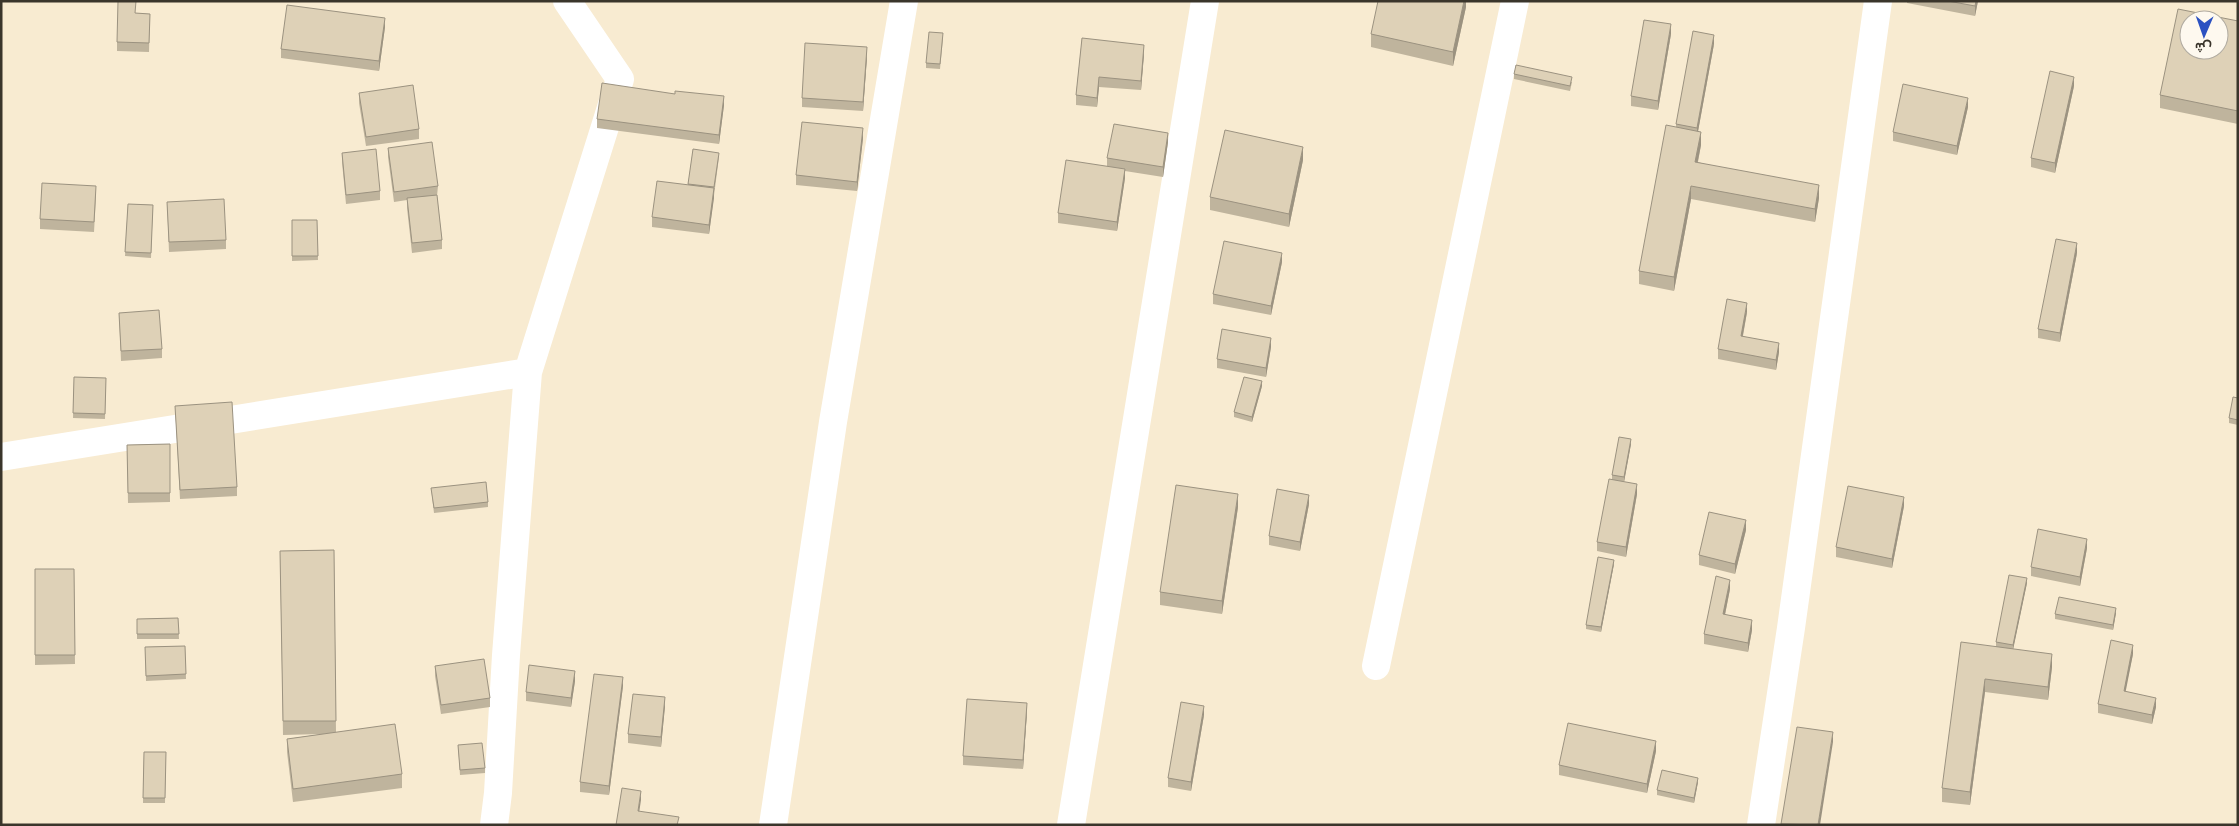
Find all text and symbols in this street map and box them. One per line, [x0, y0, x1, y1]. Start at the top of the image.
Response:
north arrow [2179, 10, 2229, 60]
text: ش [2195, 39, 2212, 56]

